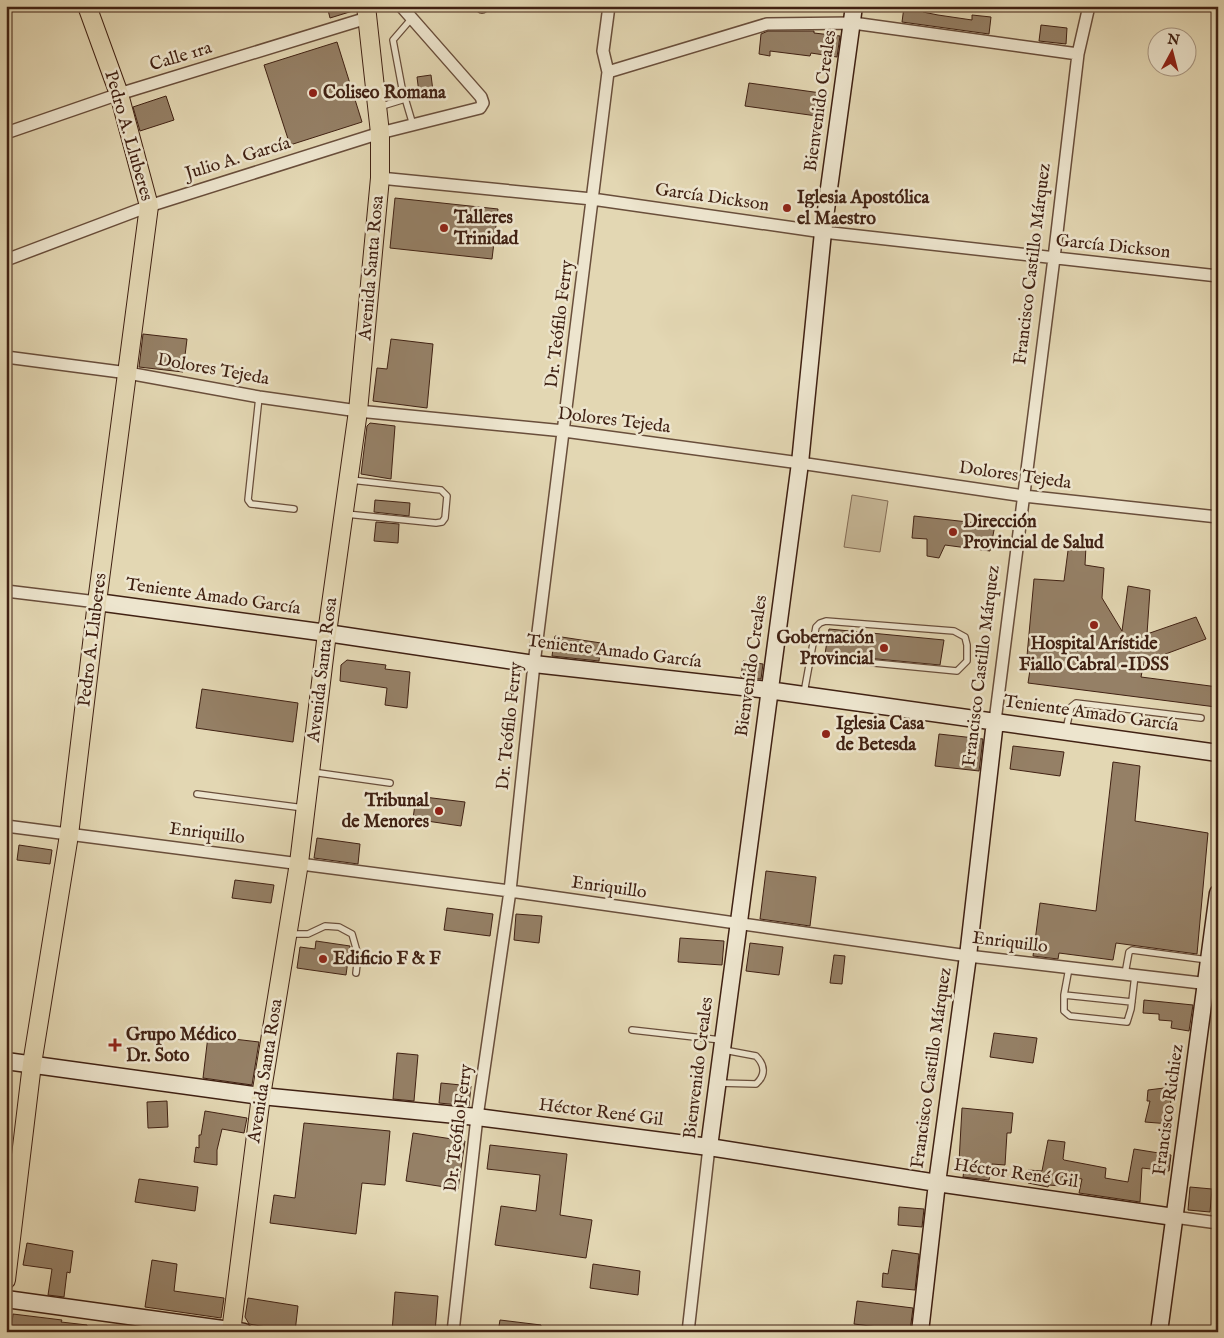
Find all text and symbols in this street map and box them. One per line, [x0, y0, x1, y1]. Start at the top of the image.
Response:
north arrow [1146, 28, 1196, 78]
street label: Bienvenido Creales [800, 29, 842, 173]
text: N [1165, 30, 1181, 50]
street label: Calle 1ra [147, 37, 215, 77]
street label: Pedro A. Lluberes [98, 68, 158, 204]
place label: Coliseo Romana [323, 82, 447, 105]
marker: Coliseo Romana [307, 87, 319, 99]
street label: Julio A. García [181, 132, 294, 186]
street label: Francisco Castillo Márquez [1009, 162, 1057, 366]
street label: García Dickson [653, 179, 771, 217]
place label: Iglesia Apostólica el Maestro [797, 187, 931, 231]
street label: Avenida Santa Rosa [354, 194, 390, 342]
marker: Iglesia Apostólica el Maestro [781, 202, 793, 214]
place label: Talleres Trinidad [453, 207, 519, 251]
marker: Talleres Trinidad [438, 222, 450, 234]
street label: García Dickson [1055, 230, 1172, 264]
street label: Dr. Teófilo Ferry [541, 259, 579, 389]
street label: Dolores Tejeda [155, 349, 271, 391]
street label: Dolores Tejeda [556, 403, 672, 439]
street label: Dolores Tejeda [957, 457, 1073, 495]
place label: Dirección Provincial de Salud [963, 511, 1104, 555]
marker: Dirección Provincial de Salud [947, 526, 959, 538]
street label: Francisco Castillo Márquez [958, 564, 1006, 768]
street label: Pedro A. Lluberes [73, 572, 113, 708]
street label: Teniente Amado García [124, 573, 302, 621]
street label: Bienvenido Creales [731, 594, 773, 738]
street label: Avenida Santa Rosa [303, 596, 343, 745]
marker: Hospital Arístide Fiallo Cabral -IDSS [1088, 619, 1100, 631]
place label: Gobernación Provincial [776, 627, 875, 671]
street label: Teniente Amado García [525, 630, 703, 674]
place label: Hospital Arístide Fiallo Cabral -IDSS [1019, 633, 1169, 677]
marker: Gobernación Provincial [878, 642, 890, 654]
street label: Dr. Teófilo Ferry [492, 661, 528, 791]
street label: Teniente Amado García [1002, 690, 1180, 738]
place label: Iglesia Casa de Betesda [836, 713, 925, 757]
marker: Iglesia Casa de Betesda [820, 728, 832, 740]
place label: Tribunal de Menores [342, 790, 430, 834]
marker: Tribunal de Menores [433, 805, 445, 817]
street label: Enriquillo [168, 818, 246, 850]
street label: Enriquillo [570, 871, 648, 905]
street label: Enriquillo [971, 927, 1049, 959]
place label: Edificio F & F [333, 948, 441, 971]
marker: Edificio F & F [317, 953, 329, 965]
street label: Francisco Castillo Márquez [906, 966, 958, 1170]
street label: Bienvenido Creales [679, 996, 719, 1140]
street label: Avenida Santa Rosa [243, 997, 289, 1146]
place label: Grupo Médico Dr. Soto [126, 1024, 237, 1068]
marker: Grupo Médico Dr. Soto [108, 1038, 122, 1052]
street label: Francisco Richiez [1148, 1043, 1190, 1177]
street label: Dr. Teófilo Ferry [440, 1063, 478, 1193]
street label: Héctor René Gil [537, 1094, 665, 1132]
street label: Héctor René Gil [952, 1154, 1080, 1194]

